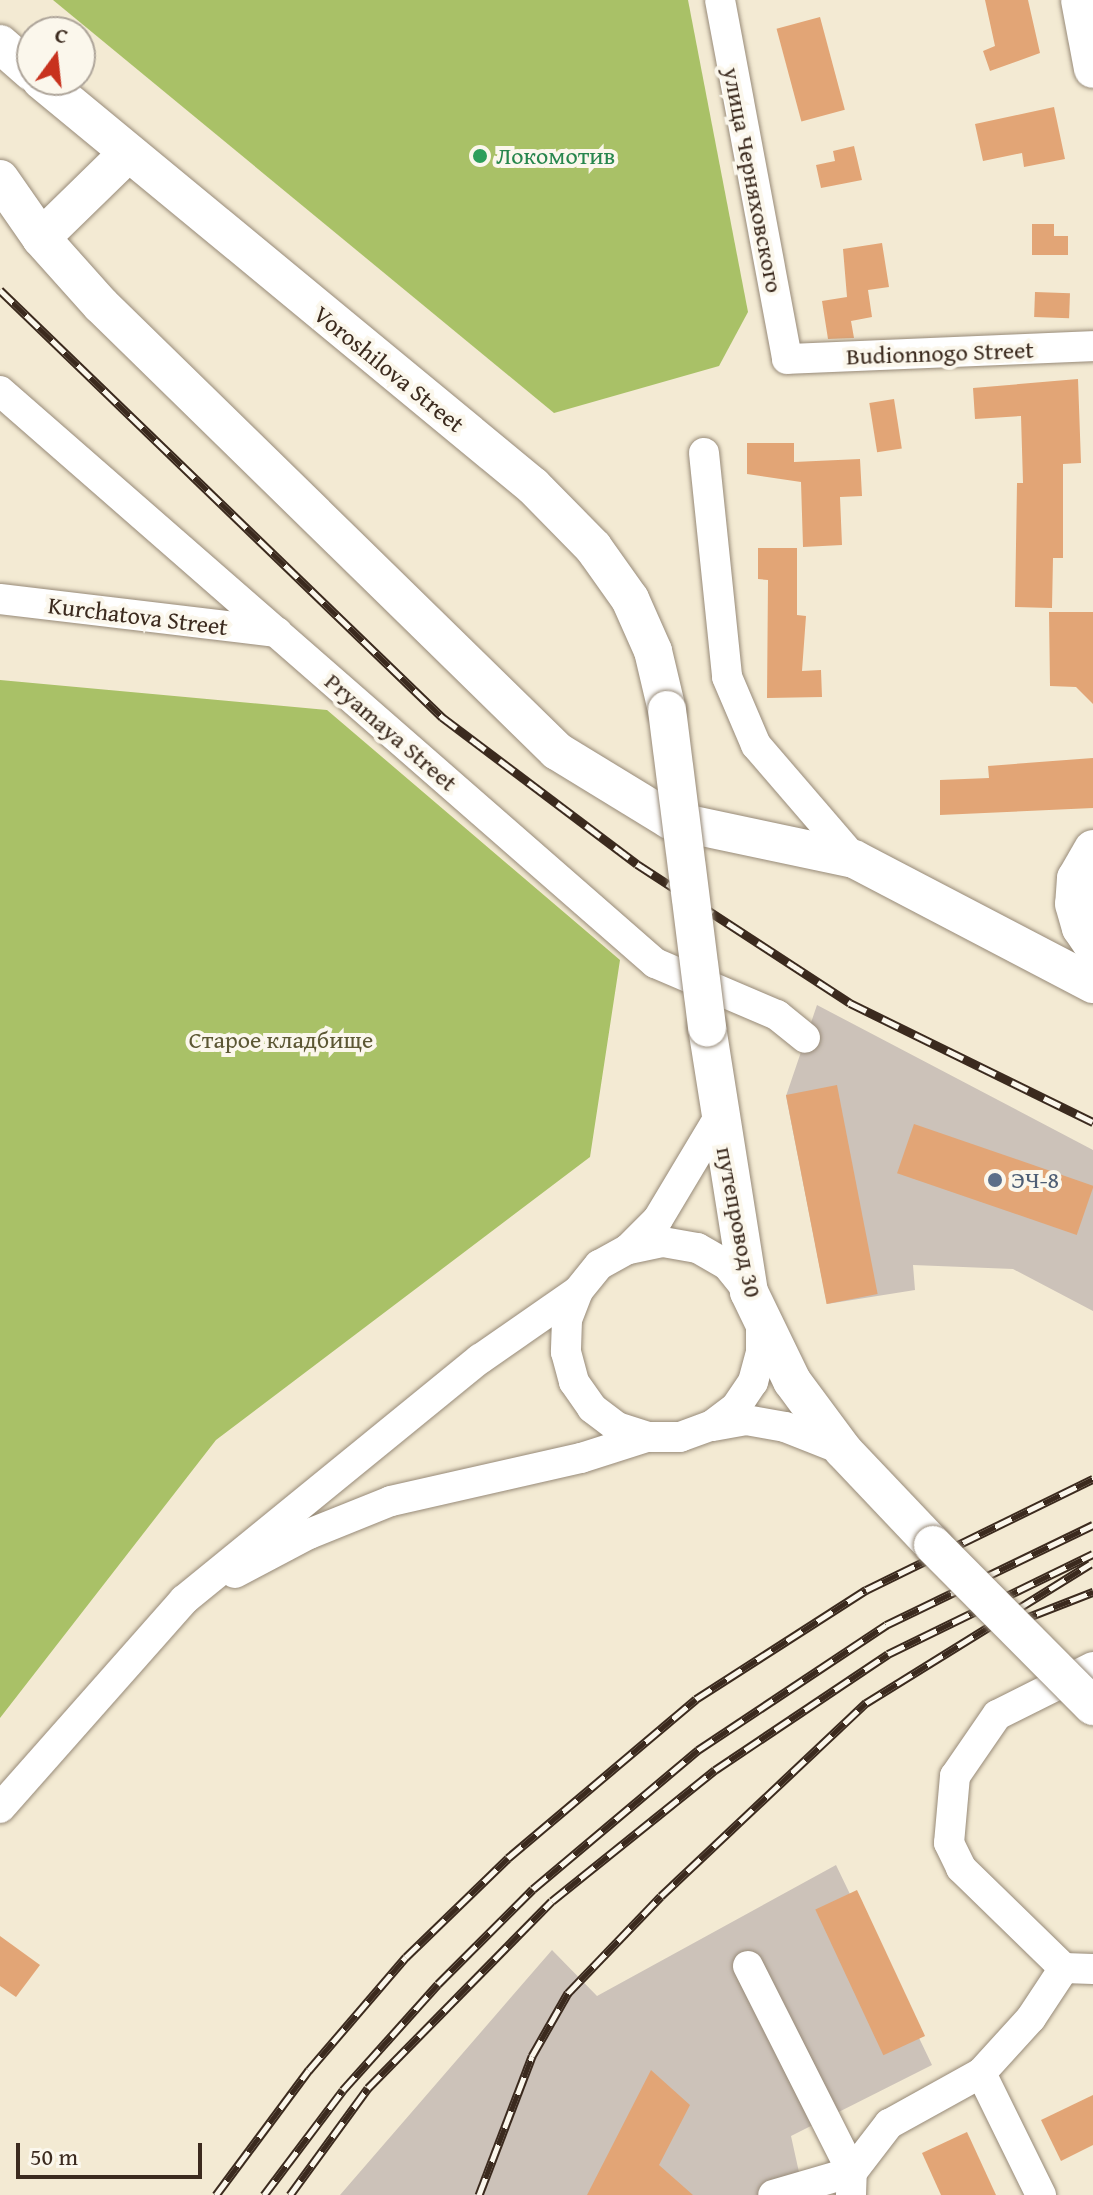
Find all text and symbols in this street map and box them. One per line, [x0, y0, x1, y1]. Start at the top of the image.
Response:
north arrow [16, 16, 96, 96]
text: С [52, 18, 72, 52]
street label: улица Черняховского [717, 65, 789, 295]
place label: Локомотив [496, 142, 615, 170]
marker: Локомотив [471, 147, 489, 165]
street label: Voroshilova Street [308, 299, 470, 439]
street label: Budionnogo Street [846, 335, 1034, 371]
street label: Kurchatova Street [46, 591, 230, 641]
street label: Pryamaya Street [319, 667, 463, 797]
park label: Старое кладбище [189, 1026, 373, 1054]
street label: путепровод 30 [710, 1144, 768, 1300]
place label: ЭЧ-8 [1011, 1166, 1059, 1194]
marker: ЭЧ-8 [986, 1171, 1004, 1189]
scale bar [20, 2127, 206, 2177]
text: 50 m [30, 2139, 78, 2174]

